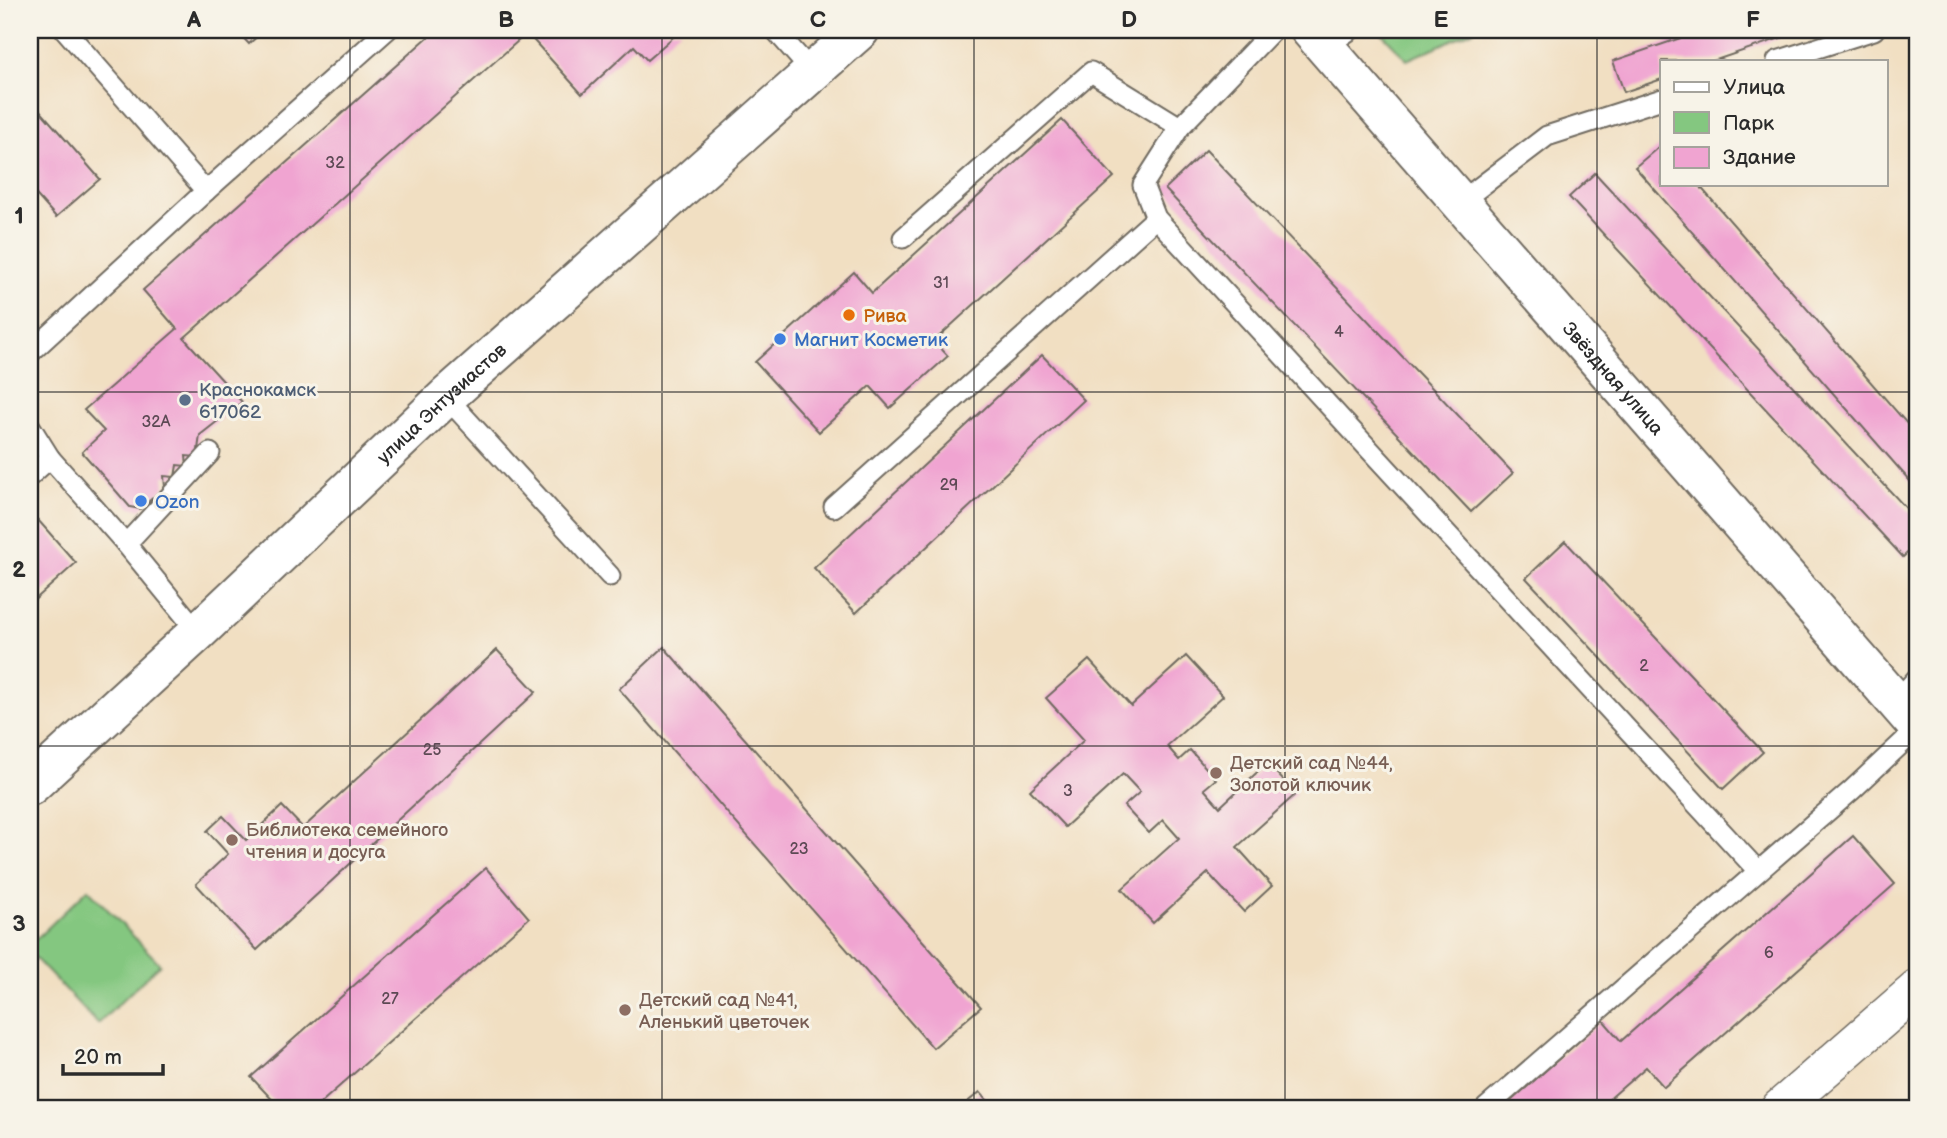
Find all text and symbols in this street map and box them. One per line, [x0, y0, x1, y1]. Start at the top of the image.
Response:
text: A [186, 6, 202, 34]
text: B [498, 6, 514, 34]
text: C [810, 6, 826, 34]
text: D [1121, 6, 1137, 34]
text: E [1434, 6, 1449, 34]
text: F [1746, 6, 1760, 34]
legend [1660, 60, 1888, 186]
text: Улица [1723, 75, 1786, 100]
text: Парк [1723, 111, 1774, 136]
text: Здание [1723, 145, 1796, 170]
house number: 32 [325, 154, 345, 173]
text: 1 [14, 202, 24, 230]
house number: 31 [933, 274, 949, 293]
place label: Рива [863, 305, 907, 328]
marker: Рива [841, 307, 857, 323]
street label: Звёздная улица [1557, 318, 1668, 440]
house number: 4 [1334, 323, 1344, 342]
place label: Магнит Косметик [794, 329, 948, 352]
marker: Магнит Косметик [772, 331, 788, 347]
street label: улица Энтузиастов [373, 339, 512, 469]
place label: Краснокамск 617062 [199, 379, 316, 424]
marker: Краснокамск 617062 [177, 392, 193, 408]
house number: 32А [142, 413, 171, 432]
house number: 29 [940, 476, 958, 495]
place label: Ozon [155, 491, 200, 514]
marker: Ozon [133, 493, 149, 509]
text: 2 [12, 556, 26, 584]
house number: 2 [1639, 657, 1649, 676]
house number: 25 [423, 741, 441, 760]
place label: Детский сад №44, Золотой ключик [1230, 752, 1393, 797]
marker: Детский сад №44, Золотой ключик [1208, 765, 1224, 781]
house number: 3 [1063, 782, 1073, 801]
place label: Библиотека семейного чтения и досуга [246, 819, 448, 864]
marker: Библиотека семейного чтения и досуга [224, 832, 240, 848]
house number: 23 [790, 840, 809, 859]
text: 3 [12, 910, 26, 938]
house number: 6 [1764, 944, 1774, 963]
place label: Детский сад №41, Аленький цветочек [638, 989, 809, 1034]
house number: 27 [381, 990, 399, 1009]
marker: Детский сад №41, Аленький цветочек [617, 1002, 633, 1018]
scale bar [63, 1033, 163, 1077]
text: 20 m [74, 1045, 122, 1070]

